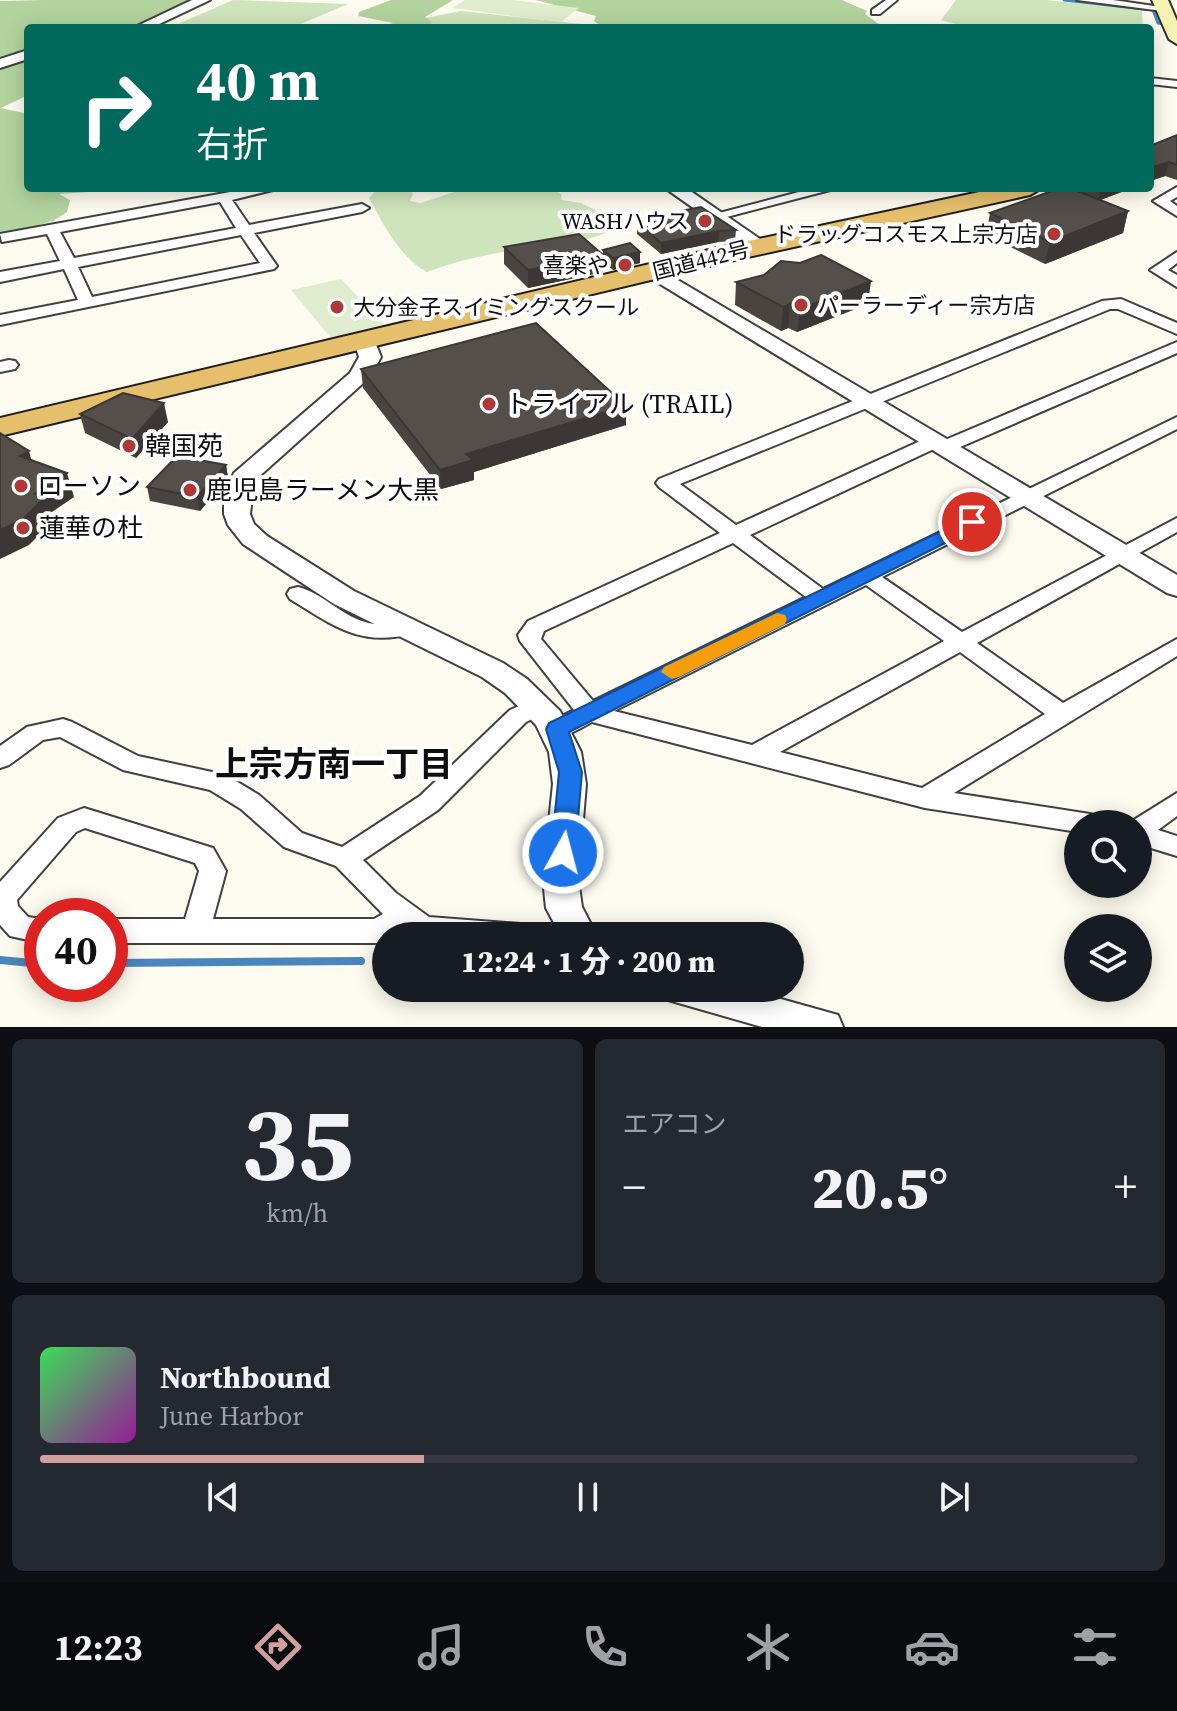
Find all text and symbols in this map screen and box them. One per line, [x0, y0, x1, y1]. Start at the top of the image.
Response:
text: 40 m [196, 42, 319, 119]
icon: right [64, 56, 168, 160]
text: 右折 [196, 120, 268, 169]
place label: WASHハウス [561, 206, 689, 236]
marker: WASHハウス [696, 212, 714, 230]
place label: ドラッグコスモス上宗方店 [774, 219, 1038, 249]
marker: ドラッグコスモス上宗方店 [1045, 225, 1063, 243]
street label: 国道442号 [649, 233, 753, 287]
place label: 喜楽や [543, 250, 609, 280]
marker: 喜楽や [616, 256, 634, 274]
place label: パーラーディー宗方店 [817, 290, 1035, 320]
place label: 大分金子スイミングスクール [353, 292, 639, 322]
marker: パーラーディー宗方店 [792, 296, 810, 314]
marker: 大分金子スイミングスクール [328, 298, 346, 316]
place label: トライアル (TRAIL) [505, 386, 733, 422]
marker: トライアル (TRAIL) [480, 395, 498, 413]
place label: 韓国苑 [145, 428, 223, 464]
marker: 韓国苑 [120, 437, 138, 455]
place label: ローソン [37, 468, 141, 504]
place label: 鹿児島ラーメン大黒 [206, 472, 439, 508]
marker: ローソン [12, 477, 30, 495]
marker: 鹿児島ラーメン大黒 [181, 481, 199, 499]
pin [938, 488, 1006, 556]
icon: arrive [950, 500, 994, 544]
place label: 蓮華の杜 [39, 510, 143, 546]
marker: 蓮華の杜 [14, 519, 32, 537]
district label: 上宗方南一丁目 [215, 741, 453, 787]
map controls [1064, 810, 1152, 1002]
button: search [1064, 810, 1152, 898]
position arrow [521, 811, 605, 895]
speed limit sign: 40 [24, 898, 128, 1002]
button: layers [1064, 914, 1152, 1002]
text: 12:24 · 1 分 · 200 m [461, 941, 715, 982]
text: 35 [241, 1071, 354, 1214]
text: エアコン [623, 1106, 727, 1142]
text: 20.5° [811, 1146, 948, 1228]
text: − [623, 1156, 646, 1217]
text: + [1114, 1156, 1137, 1217]
text: km/h [266, 1195, 328, 1231]
text: Northbound [160, 1357, 331, 1398]
text: June Harbor [160, 1398, 303, 1434]
icon: previous [201, 1475, 245, 1519]
icon: pause [566, 1475, 610, 1519]
icon: next [932, 1475, 976, 1519]
icon: directions [250, 1619, 306, 1675]
icon: music [413, 1619, 469, 1675]
icon: phone [577, 1619, 633, 1675]
icon: climate [740, 1619, 796, 1675]
icon: car [904, 1619, 960, 1675]
icon: filters [1067, 1619, 1123, 1675]
text: 12:23 [54, 1623, 143, 1672]

